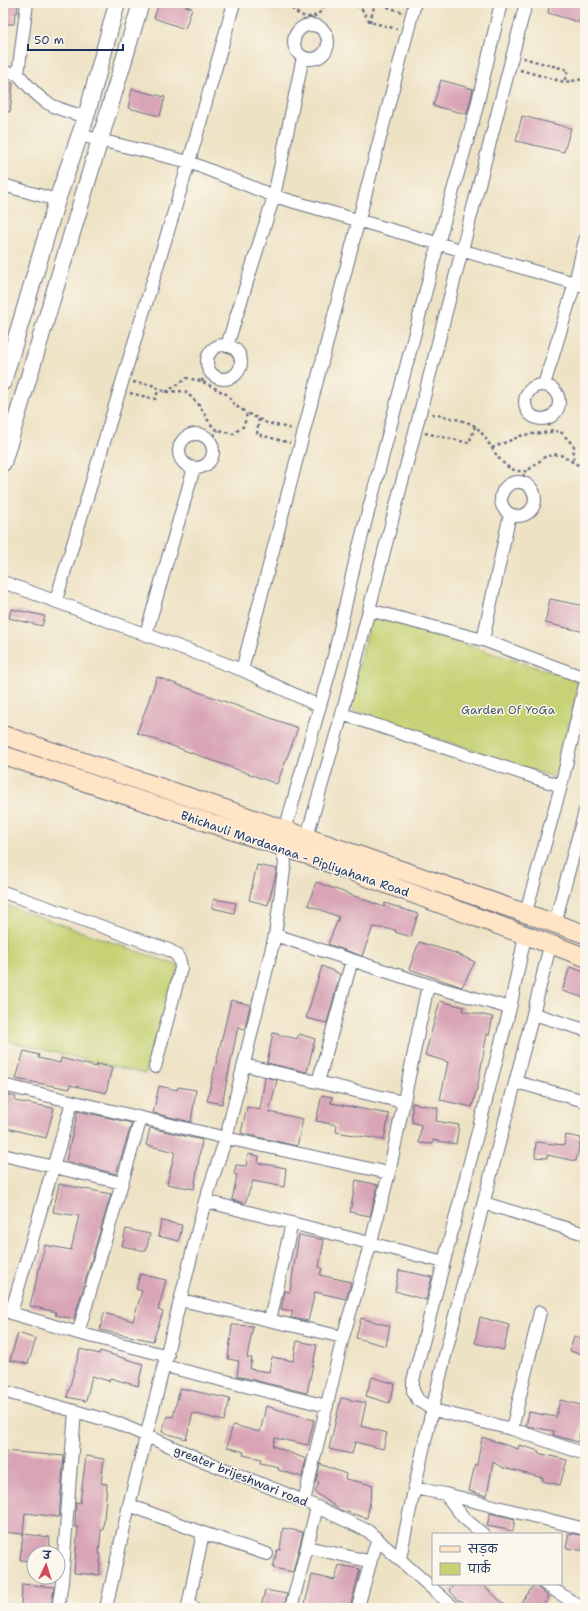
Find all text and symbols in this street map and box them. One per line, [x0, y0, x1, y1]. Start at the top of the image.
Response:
scale bar [28, 26, 123, 52]
text: 50 m [34, 32, 64, 48]
park label: Garden Of YoGa [461, 702, 556, 718]
street label: Bhichauli Mardaanaa - Pipliyahana Road [179, 807, 412, 901]
street label: greater brijeshwari road [172, 1442, 311, 1510]
legend [432, 1533, 562, 1585]
text: सड़क [467, 1541, 499, 1557]
north arrow [26, 1545, 66, 1585]
text: उ [41, 1548, 53, 1563]
text: पार्क [467, 1559, 492, 1577]

